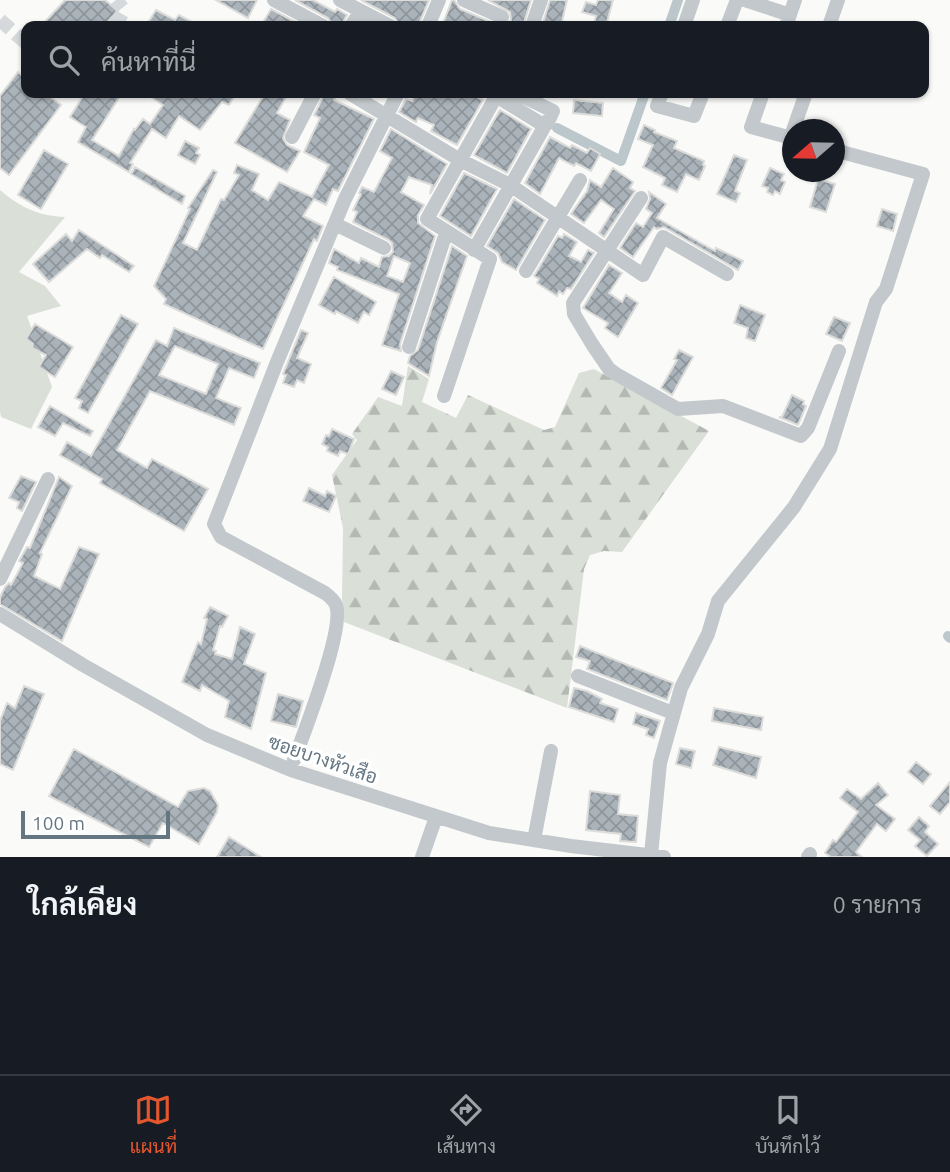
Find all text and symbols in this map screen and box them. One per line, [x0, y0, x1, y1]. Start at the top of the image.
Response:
search box [21, 21, 929, 98]
icon: search [45, 41, 83, 79]
text: ค้นหาที่นี่ [101, 47, 196, 76]
north arrow [782, 119, 845, 182]
street label: ซอยบางหัวเสือ [266, 730, 380, 788]
scale bar [21, 808, 170, 840]
text: 100 m [32, 812, 85, 834]
text: ใกล้เคียง [28, 887, 137, 921]
text: 0 รายการ [833, 892, 922, 917]
tab: แผนที่ [130, 1091, 177, 1157]
tab: เส้นทาง [437, 1091, 496, 1157]
tab: บันทึกไว้ [755, 1091, 820, 1157]

